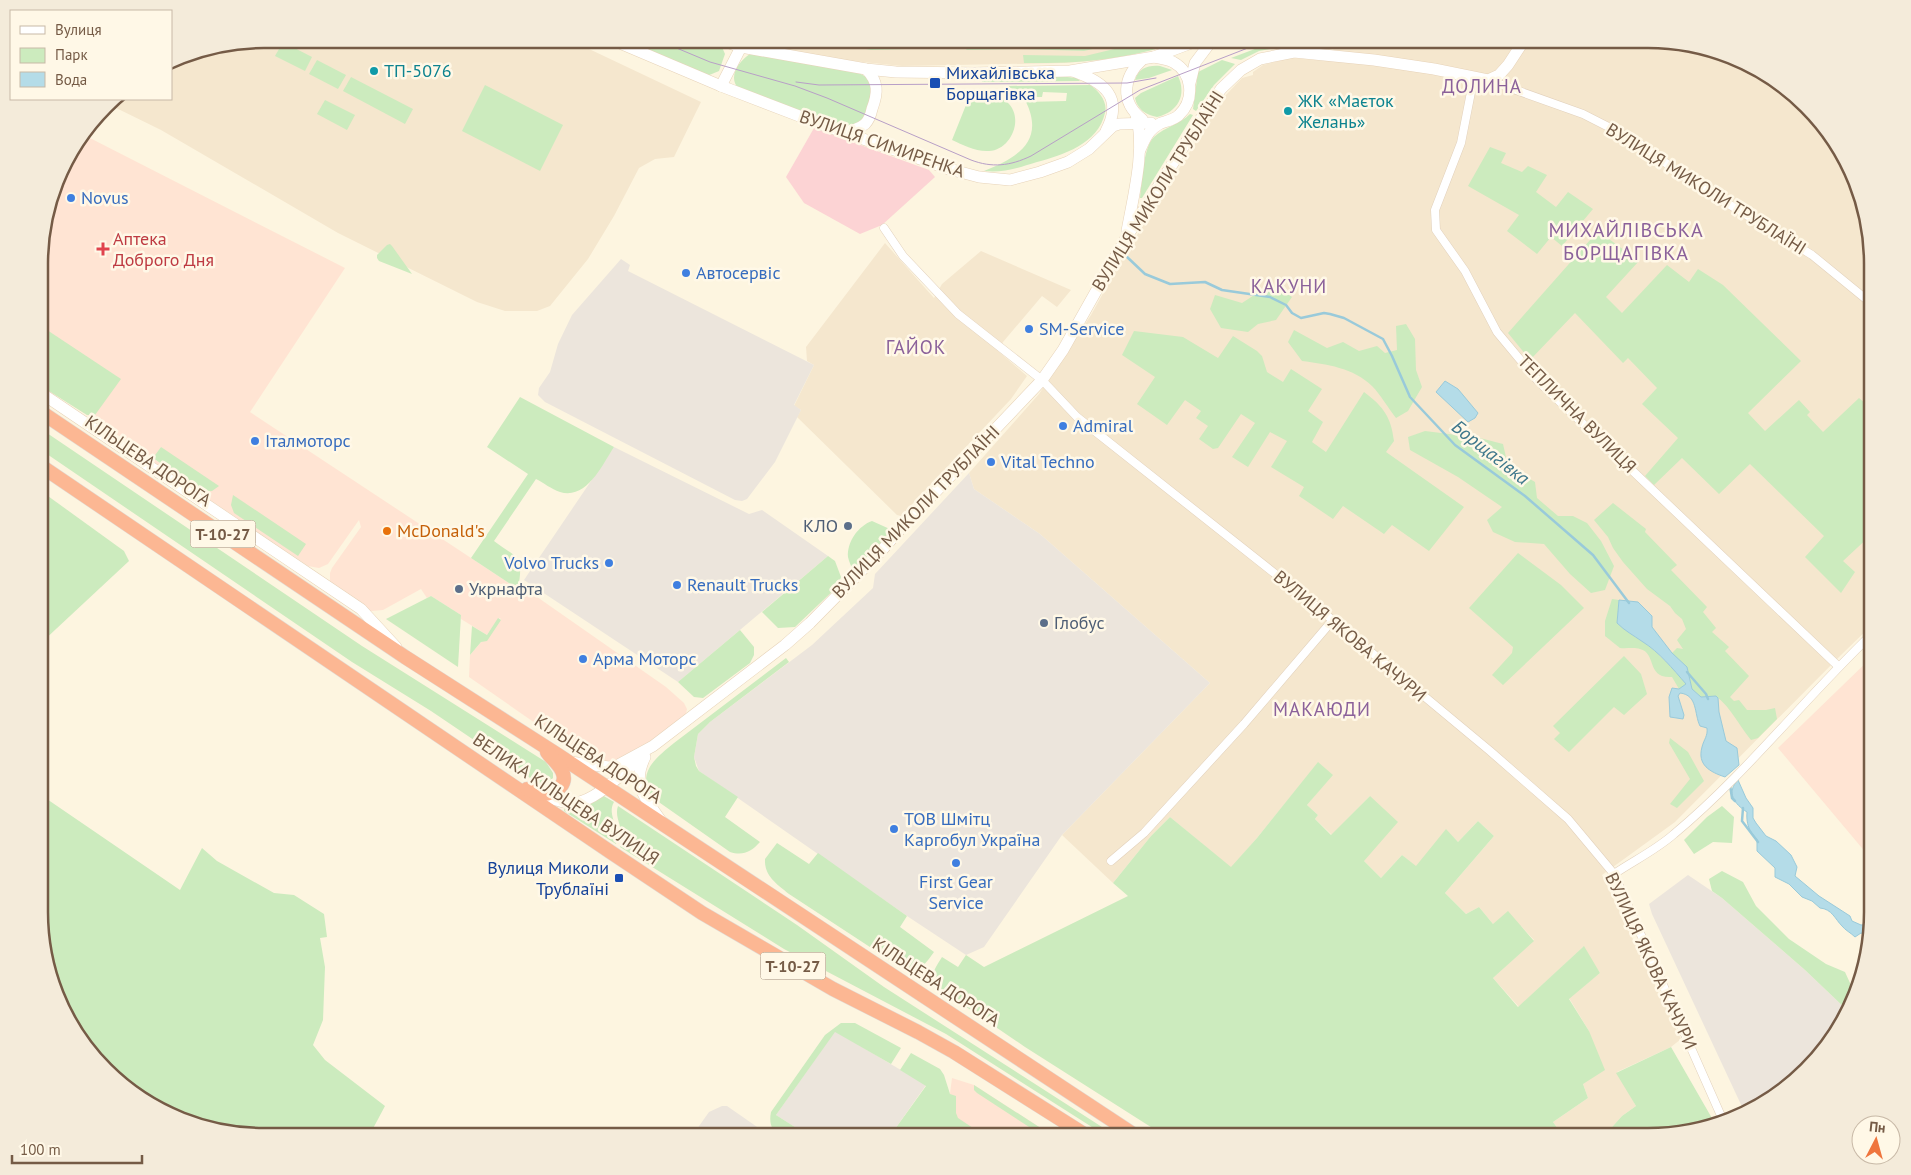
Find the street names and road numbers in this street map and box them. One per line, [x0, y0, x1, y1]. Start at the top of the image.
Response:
street label: ВУЛИЦЯ МИКОЛИ ТРУБЛАЇНІ [1086, 86, 1229, 295]
street label: ВУЛИЦЯ СИМИРЕНКА [797, 104, 968, 183]
street label: ВУЛИЦЯ МИКОЛИ ТРУБЛАЇНІ [1602, 117, 1811, 260]
street label: ТЕПЛИЧНА ВУЛИЦЯ [1513, 349, 1642, 478]
street label: КІЛЬЦЕВА ДОРОГА [81, 410, 216, 512]
street label: ВУЛИЦЯ МИКОЛИ ТРУБЛАЇНІ [827, 420, 1004, 603]
road number: Т-10-27 [190, 520, 256, 548]
street label: ВУЛИЦЯ ЯКОВА КАЧУРИ [1269, 565, 1432, 706]
street label: КІЛЬЦЕВА ДОРОГА [530, 709, 667, 809]
street label: ВЕЛИКА КІЛЬЦЕВА ВУЛИЦЯ [469, 728, 664, 870]
street label: ВУЛИЦЯ ЯКОВА КАЧУРИ [1600, 869, 1703, 1053]
street label: КІЛЬЦЕВА ДОРОГА [868, 932, 1005, 1032]
road number: Т-10-27 [760, 952, 826, 979]

